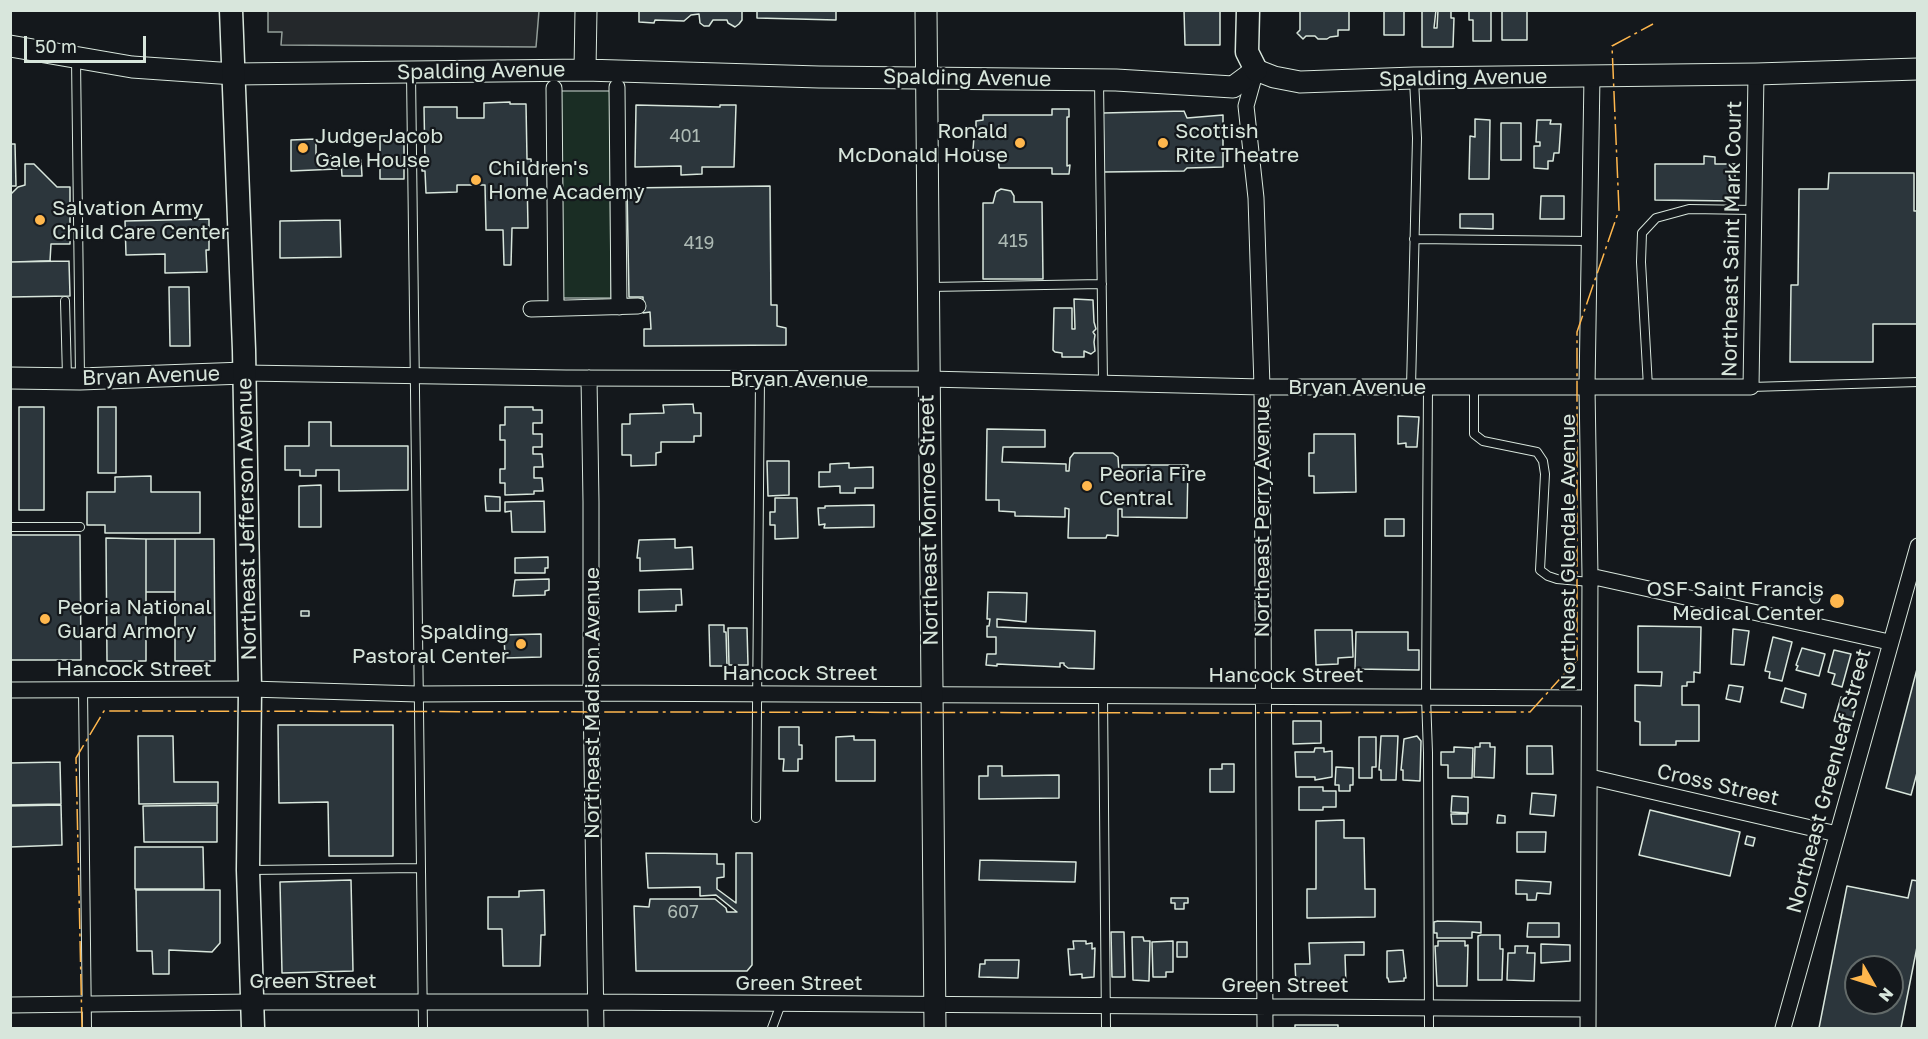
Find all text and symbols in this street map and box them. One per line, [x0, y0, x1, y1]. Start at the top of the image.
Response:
scale bar [27, 24, 148, 62]
text: 50 m [35, 35, 77, 57]
street label: Spalding Avenue [397, 57, 565, 85]
street label: Spalding Avenue [883, 64, 1051, 92]
street label: Spalding Avenue [1379, 64, 1547, 92]
street label: Northeast Saint Mark Court [1717, 101, 1747, 377]
place label: Ronald McDonald House [837, 118, 1008, 168]
place label: Scottish Rite Theatre [1175, 118, 1299, 168]
place label: Judge Jacob Gale House [315, 123, 443, 173]
house number: 401 [670, 125, 700, 147]
marker: Ronald McDonald House [1013, 136, 1027, 150]
marker: Scottish Rite Theatre [1156, 136, 1170, 150]
marker: Judge Jacob Gale House [296, 141, 310, 155]
place label: Children's Home Academy [488, 155, 645, 205]
marker: Children's Home Academy [469, 173, 483, 187]
place label: Salvation Army Child Care Center [52, 195, 229, 245]
marker: Salvation Army Child Care Center [33, 213, 47, 227]
house number: 415 [998, 230, 1028, 252]
house number: 419 [684, 232, 714, 254]
street label: Bryan Avenue [82, 361, 220, 391]
street label: Bryan Avenue [730, 366, 868, 392]
street label: Bryan Avenue [1288, 374, 1426, 400]
street label: Northeast Jefferson Avenue [232, 377, 262, 661]
street label: Northeast Monroe Street [914, 394, 944, 646]
street label: Northeast Perry Avenue [1249, 396, 1275, 638]
street label: Northeast Glendale Avenue [1555, 414, 1581, 690]
place label: Peoria Fire Central [1099, 461, 1207, 511]
marker: Peoria Fire Central [1080, 479, 1094, 493]
street label: Northeast Madison Avenue [579, 567, 605, 839]
place label: OSF Saint Francis Medical Center [1647, 576, 1824, 626]
marker: OSF Saint Francis Medical Center [1828, 592, 1846, 610]
place label: Peoria National Guard Armory [57, 594, 212, 644]
marker: Peoria National Guard Armory [38, 612, 52, 626]
place label: Spalding Pastoral Center [352, 619, 509, 669]
marker: Spalding Pastoral Center [514, 637, 528, 651]
street label: Northeast Greenleaf Street [1782, 646, 1876, 916]
street label: Hancock Street [56, 656, 212, 682]
street label: Hancock Street [722, 660, 878, 686]
street label: Hancock Street [1208, 662, 1364, 688]
street label: Cross Street [1654, 759, 1782, 811]
house number: 607 [667, 901, 699, 923]
north arrow [1844, 955, 1904, 1015]
street label: Green Street [249, 968, 377, 994]
street label: Green Street [735, 970, 863, 996]
street label: Green Street [1221, 972, 1349, 998]
text: N [1875, 984, 1898, 1006]

